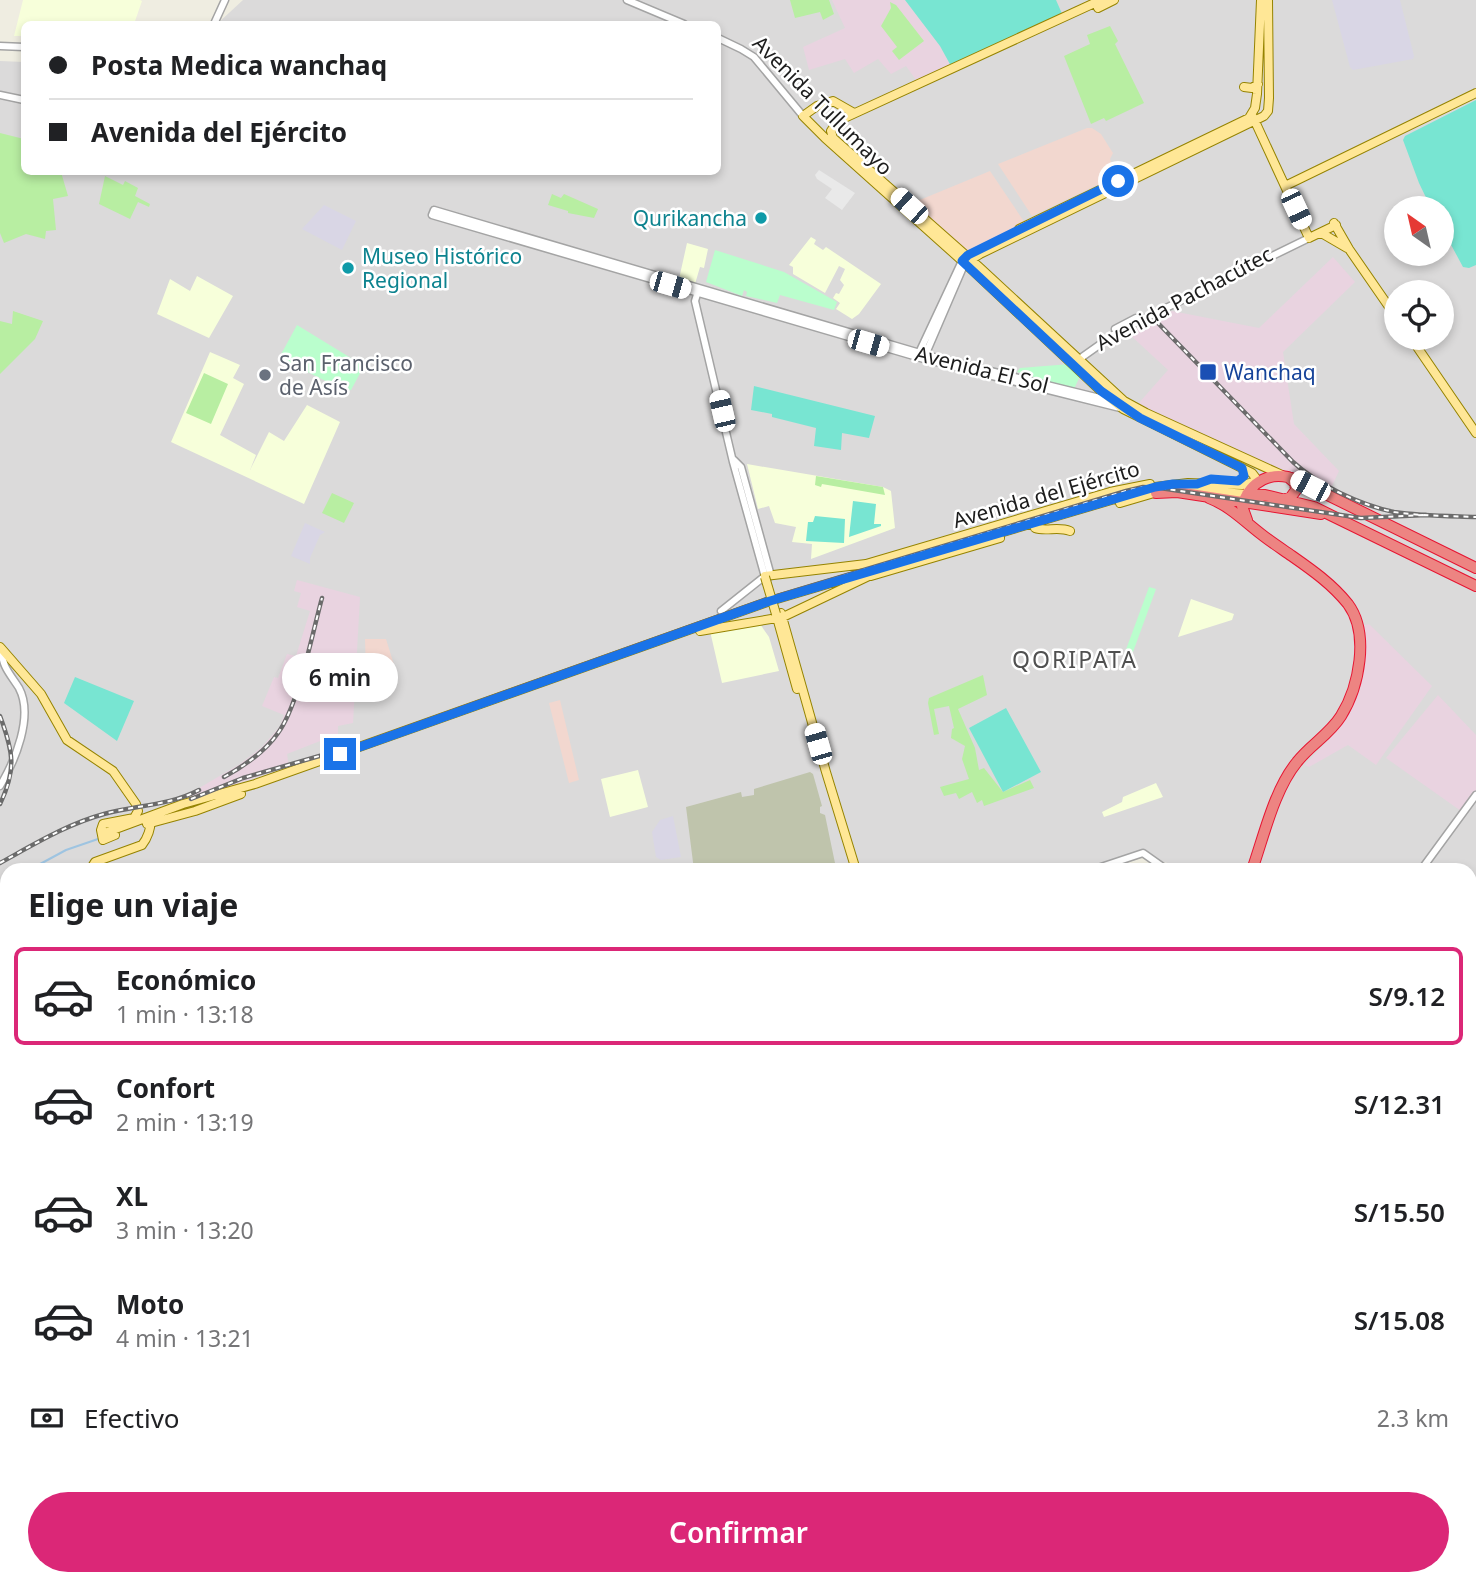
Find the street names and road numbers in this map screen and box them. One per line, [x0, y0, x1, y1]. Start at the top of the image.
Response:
street label: Avenida Tullumayo [747, 29, 899, 181]
street label: Avenida Pachacútec [1091, 240, 1277, 356]
street label: Avenida El Sol [912, 339, 1052, 399]
street label: Avenida del Ejército [949, 454, 1143, 534]

